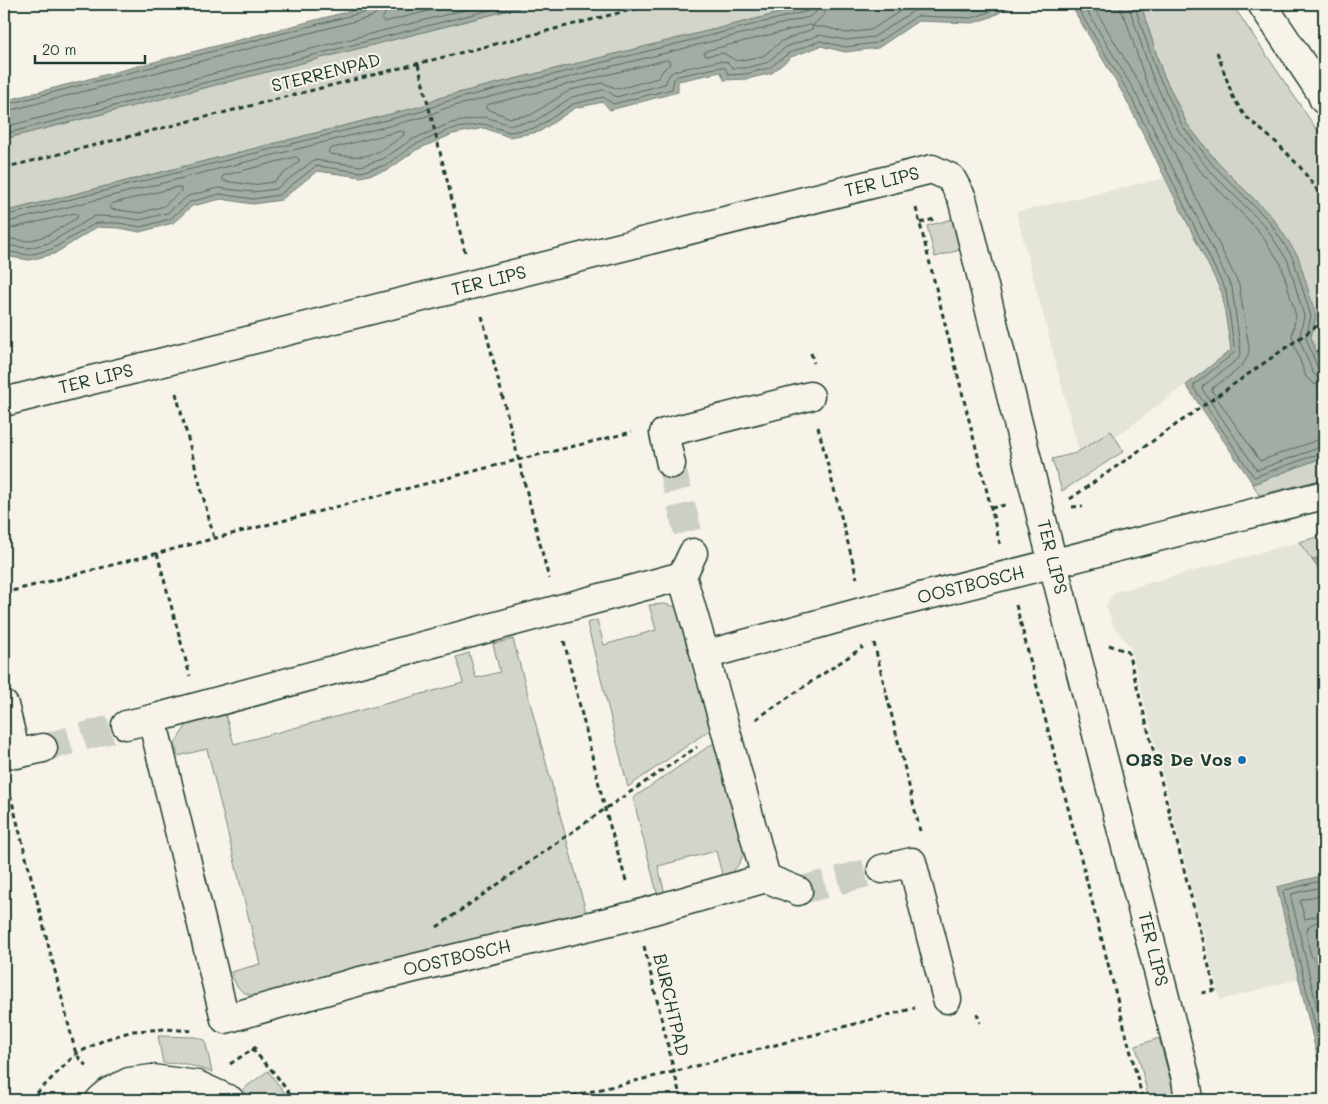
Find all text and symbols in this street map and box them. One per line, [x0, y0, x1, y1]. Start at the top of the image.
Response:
scale bar [35, 32, 145, 64]
text: 20 m [42, 39, 76, 59]
street label: STERRENPAD [269, 47, 383, 97]
street label: TER LIPS [842, 160, 922, 202]
street label: TER LIPS [449, 259, 529, 301]
street label: TER LIPS [56, 357, 136, 399]
street label: TER LIPS [1032, 517, 1074, 597]
street label: OOSTBOSCH [915, 559, 1027, 609]
place label: OBS De Vos [1125, 747, 1232, 771]
marker: OBS De Vos [1236, 754, 1248, 766]
street label: TER LIPS [1133, 909, 1175, 989]
street label: OOSTBOSCH [401, 933, 513, 981]
street label: BURCHTPAD [648, 951, 695, 1059]

